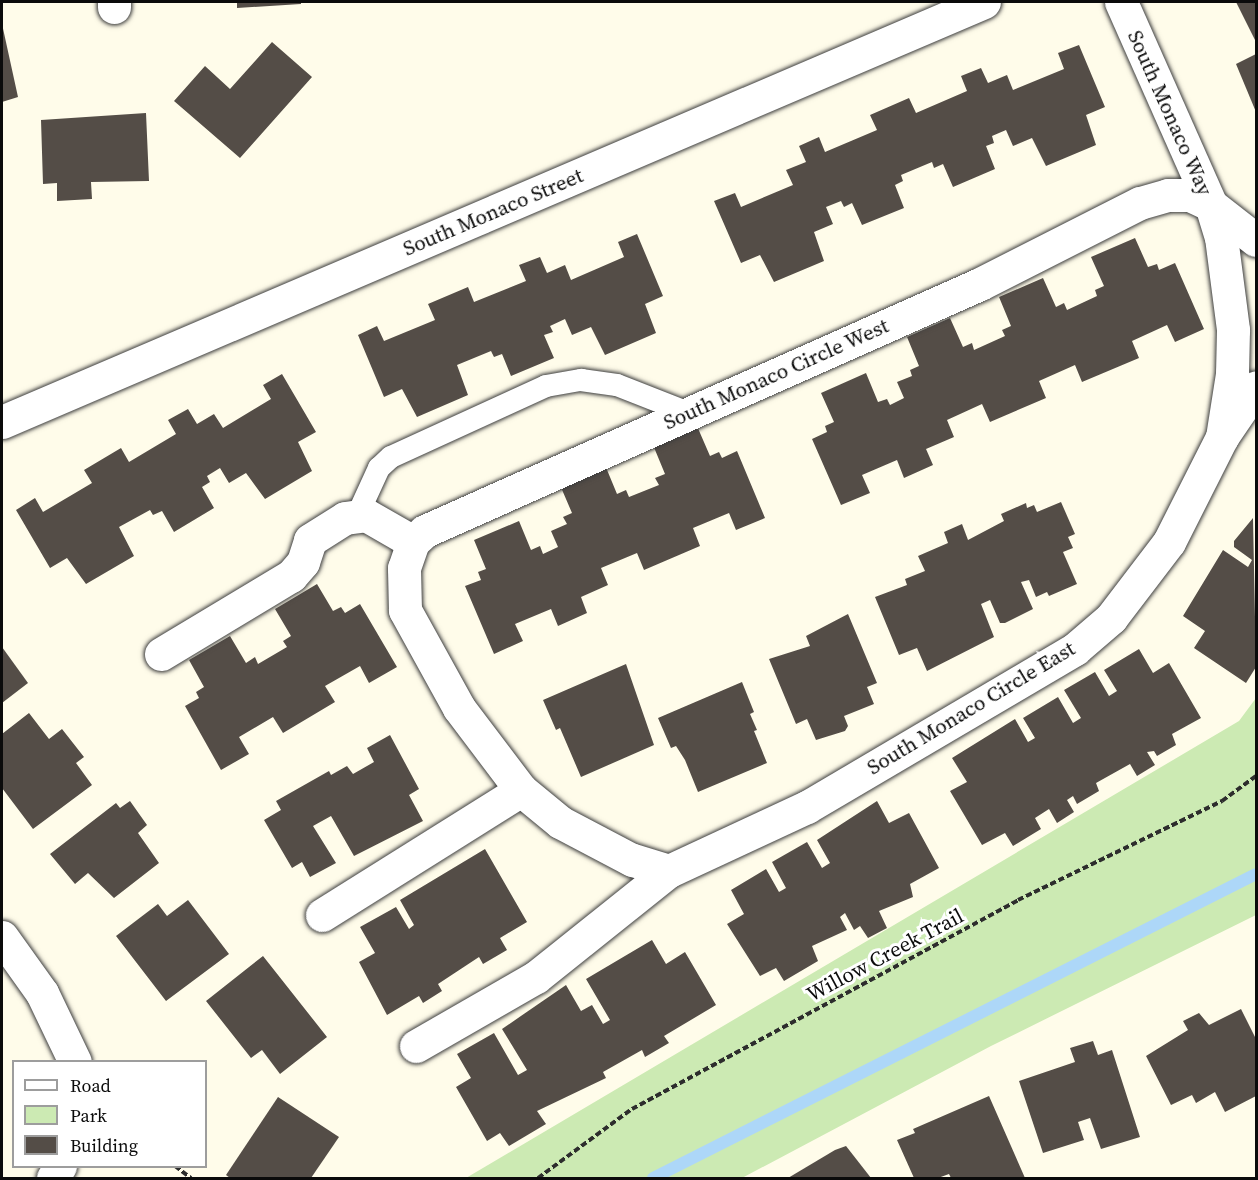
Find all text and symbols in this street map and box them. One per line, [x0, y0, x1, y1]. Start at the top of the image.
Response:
street label: South Monaco Way [1122, 26, 1218, 200]
street label: South Monaco Street [399, 163, 587, 261]
street label: South Monaco Circle West [659, 313, 893, 435]
street label: South Monaco Circle East [862, 636, 1080, 780]
street label: Willow Creek Trail [802, 903, 968, 1007]
legend [12, 1060, 207, 1168]
text: Road [70, 1073, 111, 1098]
text: Park [70, 1103, 107, 1128]
text: Building [70, 1133, 138, 1158]

